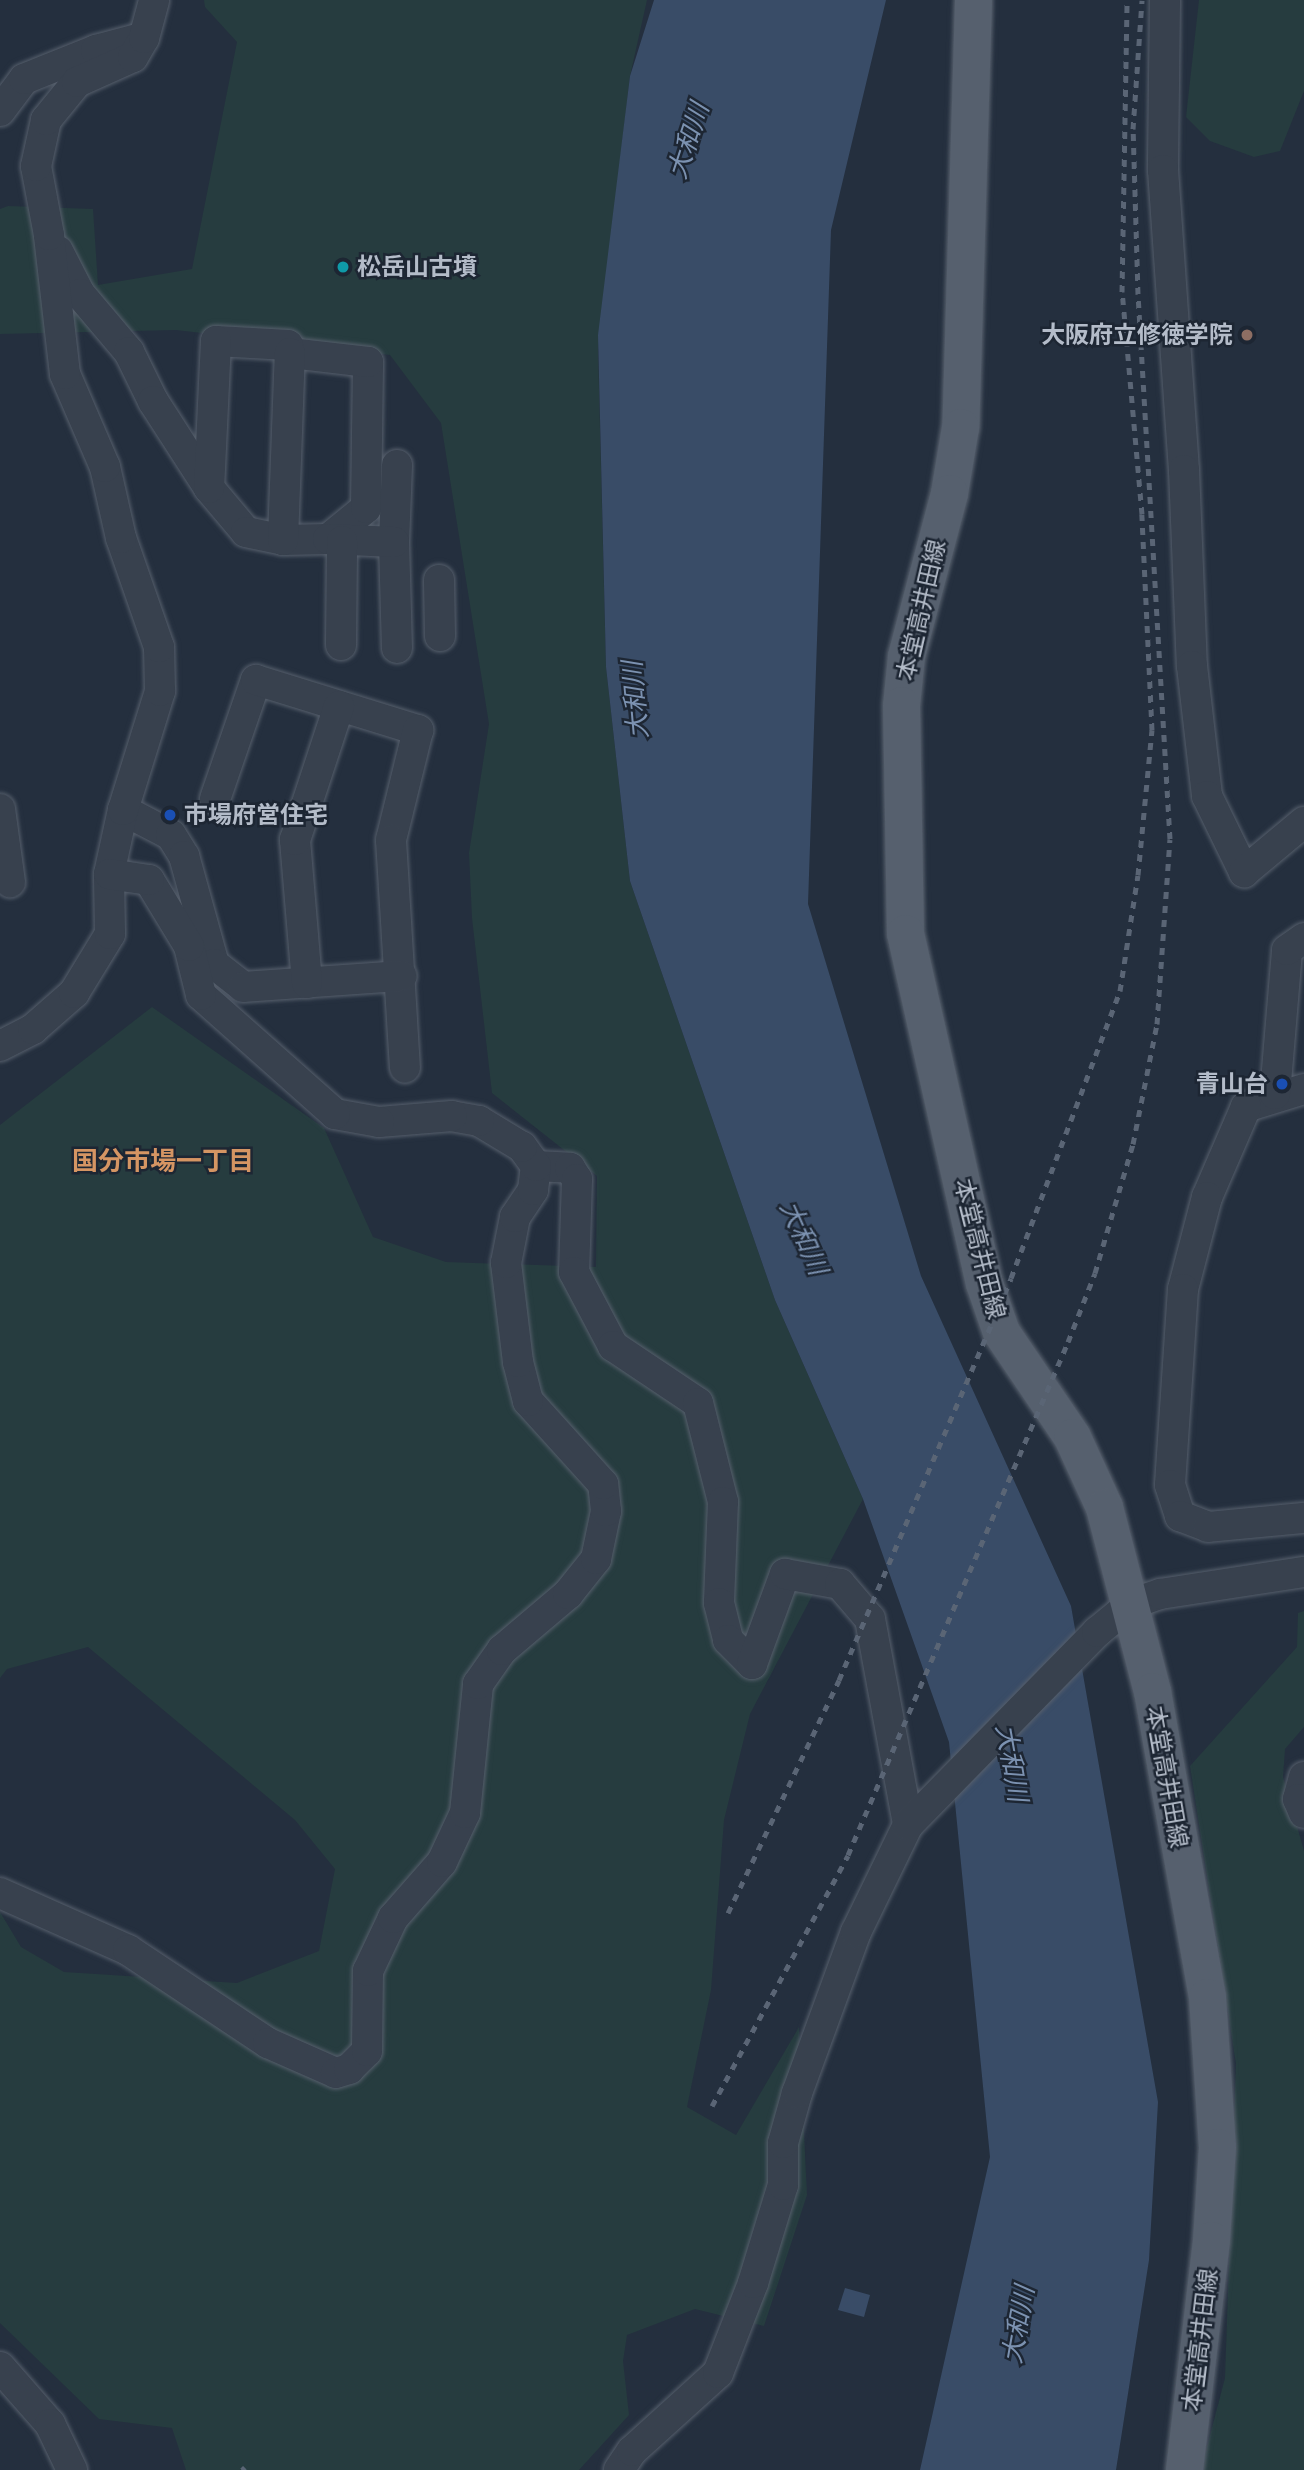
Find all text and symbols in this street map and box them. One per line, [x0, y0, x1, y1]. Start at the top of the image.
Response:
water label: 大和川 [662, 99, 716, 183]
place label: 松岳山古墳 [357, 253, 477, 281]
marker: 松岳山古墳 [335, 259, 351, 275]
place label: 大阪府立修徳学院 [1041, 321, 1233, 349]
marker: 大阪府立修徳学院 [1239, 327, 1255, 343]
street label: 本堂高井田線 [891, 537, 951, 683]
water label: 大和川 [617, 660, 655, 740]
place label: 市場府営住宅 [184, 801, 328, 829]
marker: 市場府営住宅 [162, 807, 178, 823]
place label: 青山台 [1196, 1070, 1268, 1098]
marker: 青山台 [1274, 1076, 1290, 1092]
district label: 国分市場一丁目 [72, 1146, 254, 1178]
street label: 本堂高井田線 [949, 1176, 1011, 1322]
water label: 大和川 [773, 1196, 833, 1280]
street label: 本堂高井田線 [1140, 1704, 1194, 1850]
water label: 大和川 [989, 1722, 1033, 1804]
street label: 本堂高井田線 [1177, 2267, 1223, 2413]
water label: 大和川 [997, 2284, 1041, 2366]

